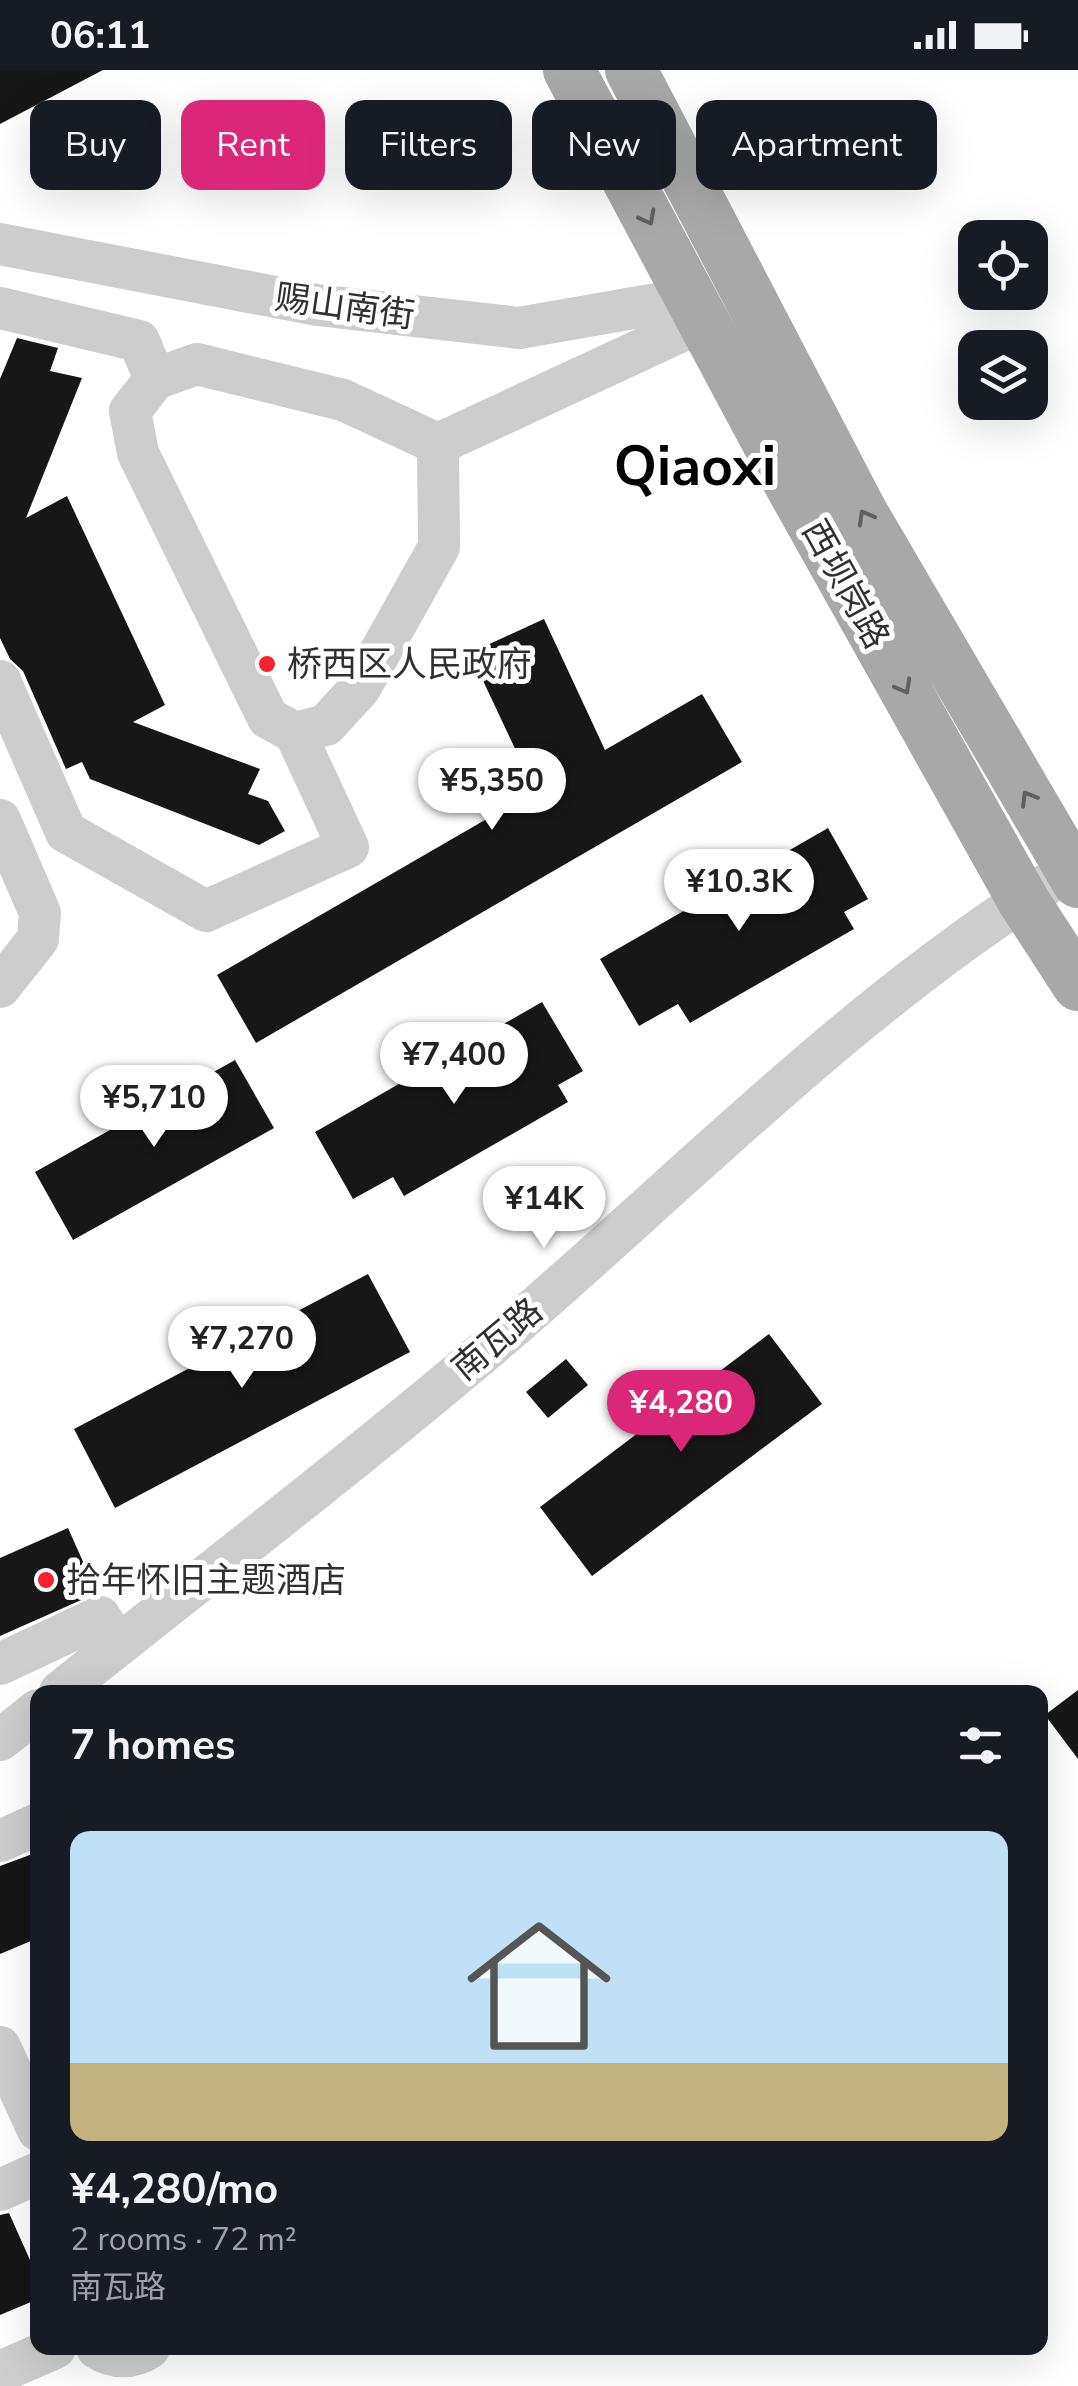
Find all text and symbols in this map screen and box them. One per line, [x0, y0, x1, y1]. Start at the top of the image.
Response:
text: 06:11 [50, 10, 151, 61]
chip: Buy [30, 100, 161, 190]
chip: Rent [181, 100, 325, 190]
chip: Filters [345, 100, 512, 190]
chip: New [532, 100, 676, 190]
chip: Apartment [696, 100, 937, 190]
one-way arrow [636, 207, 655, 225]
map controls [958, 220, 1048, 420]
button: locate [958, 220, 1048, 310]
street label: 赐山南街 [272, 273, 418, 340]
button: layers [958, 330, 1048, 420]
district label: Qiaoxi [614, 429, 776, 504]
one-way arrow [857, 510, 877, 528]
street label: 西坝岗路 [791, 512, 900, 657]
place label: 桥西区人民政府 [287, 641, 532, 688]
marker: 桥西区人民政府 [256, 653, 278, 675]
one-way arrow [891, 677, 911, 695]
pin: ¥5,350 [411, 748, 573, 833]
text: ¥5,350 [440, 759, 544, 802]
one-way arrow [1021, 791, 1040, 809]
pin: ¥10.3K [658, 849, 820, 934]
text: ¥10.3K [686, 860, 792, 903]
pin: ¥7,400 [373, 1022, 535, 1107]
text: ¥7,400 [402, 1033, 506, 1076]
pin: ¥5,710 [73, 1065, 235, 1150]
text: ¥5,710 [102, 1076, 206, 1119]
pin: ¥14K [485, 1166, 603, 1251]
text: ¥14K [505, 1177, 583, 1220]
street label: 南瓦路 [442, 1288, 553, 1391]
pin: ¥7,270 [161, 1306, 323, 1391]
text: ¥7,270 [190, 1317, 294, 1360]
pin: ¥4,280 [600, 1370, 762, 1455]
text: ¥4,280 [629, 1381, 733, 1424]
place label: 拾年怀旧主题酒店 [66, 1557, 346, 1604]
marker: 拾年怀旧主题酒店 [35, 1569, 57, 1591]
text: 7 homes [70, 1717, 235, 1774]
icon: filters [953, 1718, 1008, 1773]
icon: home [449, 1896, 629, 2076]
text: ¥4,280/mo [70, 2161, 278, 2218]
text: 2 rooms · 72 m² [70, 2218, 297, 2261]
text: 南瓦路 [70, 2266, 166, 2309]

